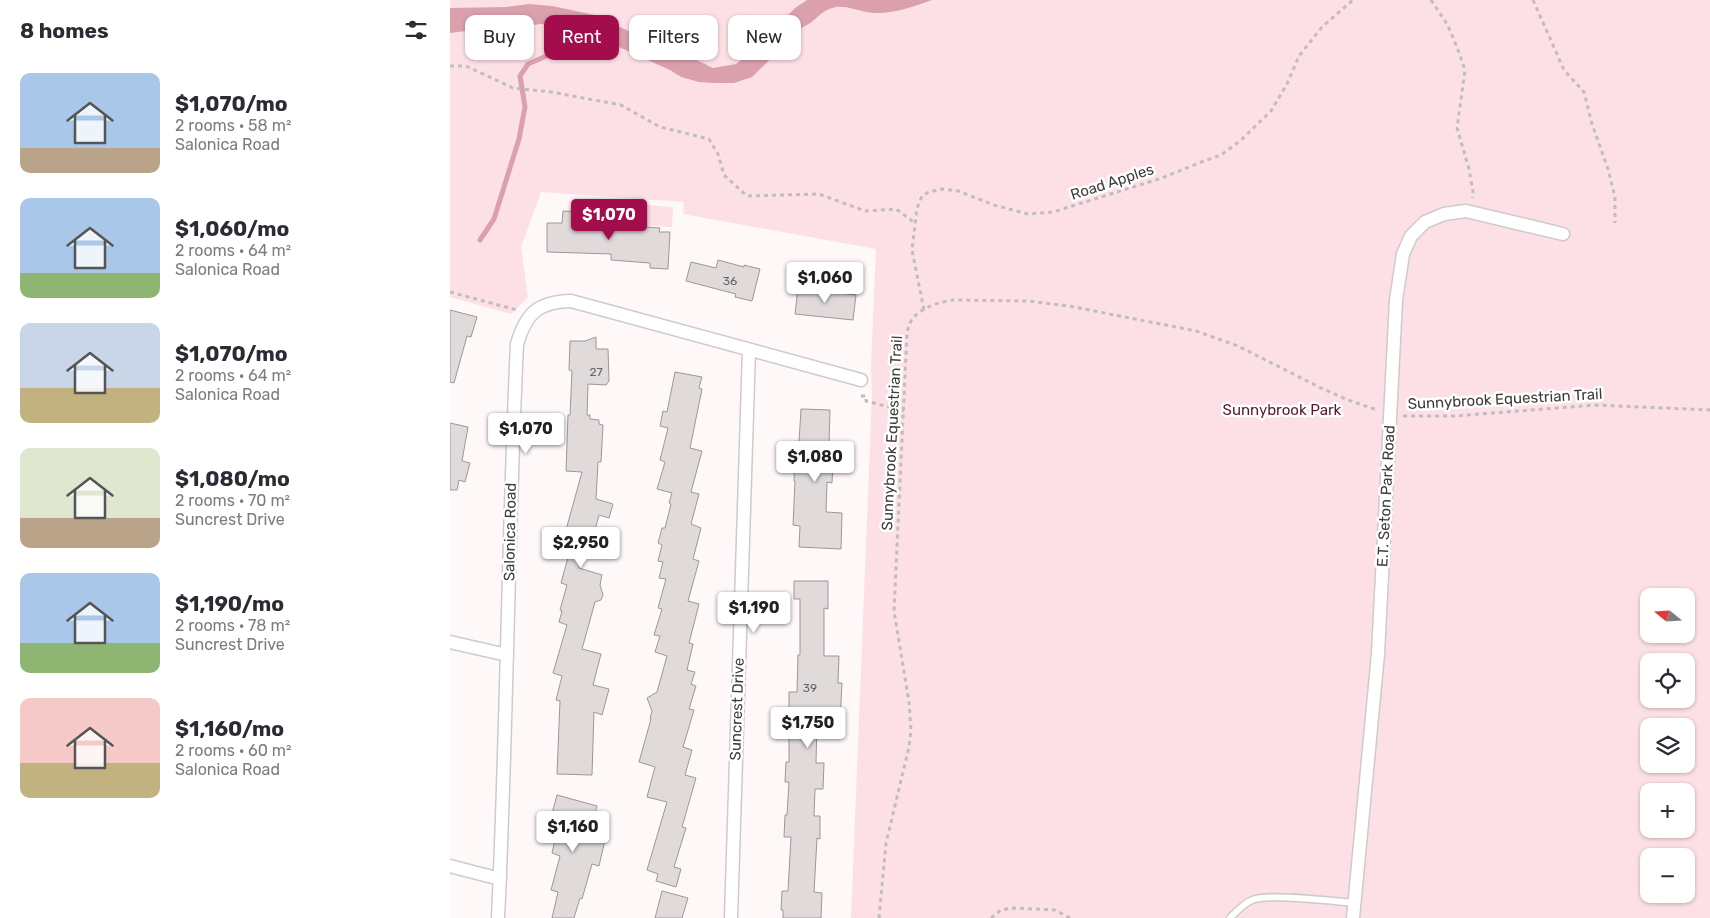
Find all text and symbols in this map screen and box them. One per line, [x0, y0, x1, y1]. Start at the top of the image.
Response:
chip: Buy [465, 15, 534, 60]
chip: Rent [544, 15, 619, 60]
chip: Filters [629, 15, 718, 60]
chip: New [728, 15, 801, 60]
icon: filters [402, 16, 430, 44]
text: 8 homes [20, 18, 109, 43]
text: $1,070/mo [175, 91, 288, 116]
icon: home [60, 93, 120, 153]
text: 2 rooms · 58 m² [175, 116, 291, 135]
text: Salonica Road [175, 135, 280, 154]
street label: Road Apples [1068, 160, 1156, 204]
pin: $1,070 [568, 198, 650, 241]
text: $1,070 [582, 205, 636, 224]
text: $1,060/mo [175, 216, 289, 241]
icon: home [60, 218, 120, 278]
text: 2 rooms · 64 m² [175, 241, 291, 260]
text: Salonica Road [175, 260, 280, 279]
pin: $1,060 [784, 262, 866, 304]
text: $1,060 [797, 268, 853, 287]
house number: 36 [723, 274, 737, 288]
street label: Sunnybrook Equestrian Trail [878, 335, 906, 531]
text: $1,070/mo [175, 341, 288, 366]
icon: home [60, 343, 120, 403]
house number: 27 [589, 365, 603, 379]
text: 2 rooms · 64 m² [175, 366, 291, 385]
text: Salonica Road [175, 385, 280, 404]
street label: Sunnybrook Equestrian Trail [1407, 385, 1603, 413]
park label: Sunnybrook Park [1223, 401, 1342, 419]
pin: $1,070 [485, 412, 567, 455]
text: $1,070 [499, 419, 553, 438]
street label: E.T. Seton Park Road [1373, 424, 1399, 568]
pin: $1,080 [774, 440, 856, 483]
text: $1,080 [787, 447, 843, 466]
text: $1,080/mo [175, 466, 290, 491]
icon: home [60, 468, 120, 528]
street label: Salonica Road [500, 483, 520, 581]
text: 2 rooms · 70 m² [175, 491, 290, 510]
text: Suncrest Drive [175, 510, 285, 529]
pin: $2,950 [540, 526, 622, 569]
text: $2,950 [553, 533, 609, 552]
north arrow [1640, 588, 1695, 642]
map controls [1640, 588, 1695, 903]
text: $1,190/mo [175, 591, 284, 616]
pin: $1,190 [713, 592, 795, 634]
icon: home [60, 593, 120, 653]
text: $1,190 [728, 598, 780, 617]
text: 2 rooms · 78 m² [175, 616, 290, 635]
text: Suncrest Drive [175, 635, 285, 654]
button: locate [1640, 653, 1695, 708]
street label: Suncrest Drive [726, 657, 748, 761]
house number: 39 [803, 681, 817, 695]
pin: $1,750 [767, 706, 849, 749]
text: $1,750 [782, 713, 834, 732]
text: $1,160/mo [175, 716, 284, 741]
icon: home [60, 718, 120, 778]
button: layers [1640, 718, 1695, 773]
text: 2 rooms · 60 m² [175, 741, 292, 760]
text: Salonica Road [175, 760, 280, 779]
button: + [1640, 783, 1695, 838]
pin: $1,160 [532, 810, 614, 853]
text: $1,160 [547, 817, 599, 836]
button: − [1640, 848, 1695, 903]

